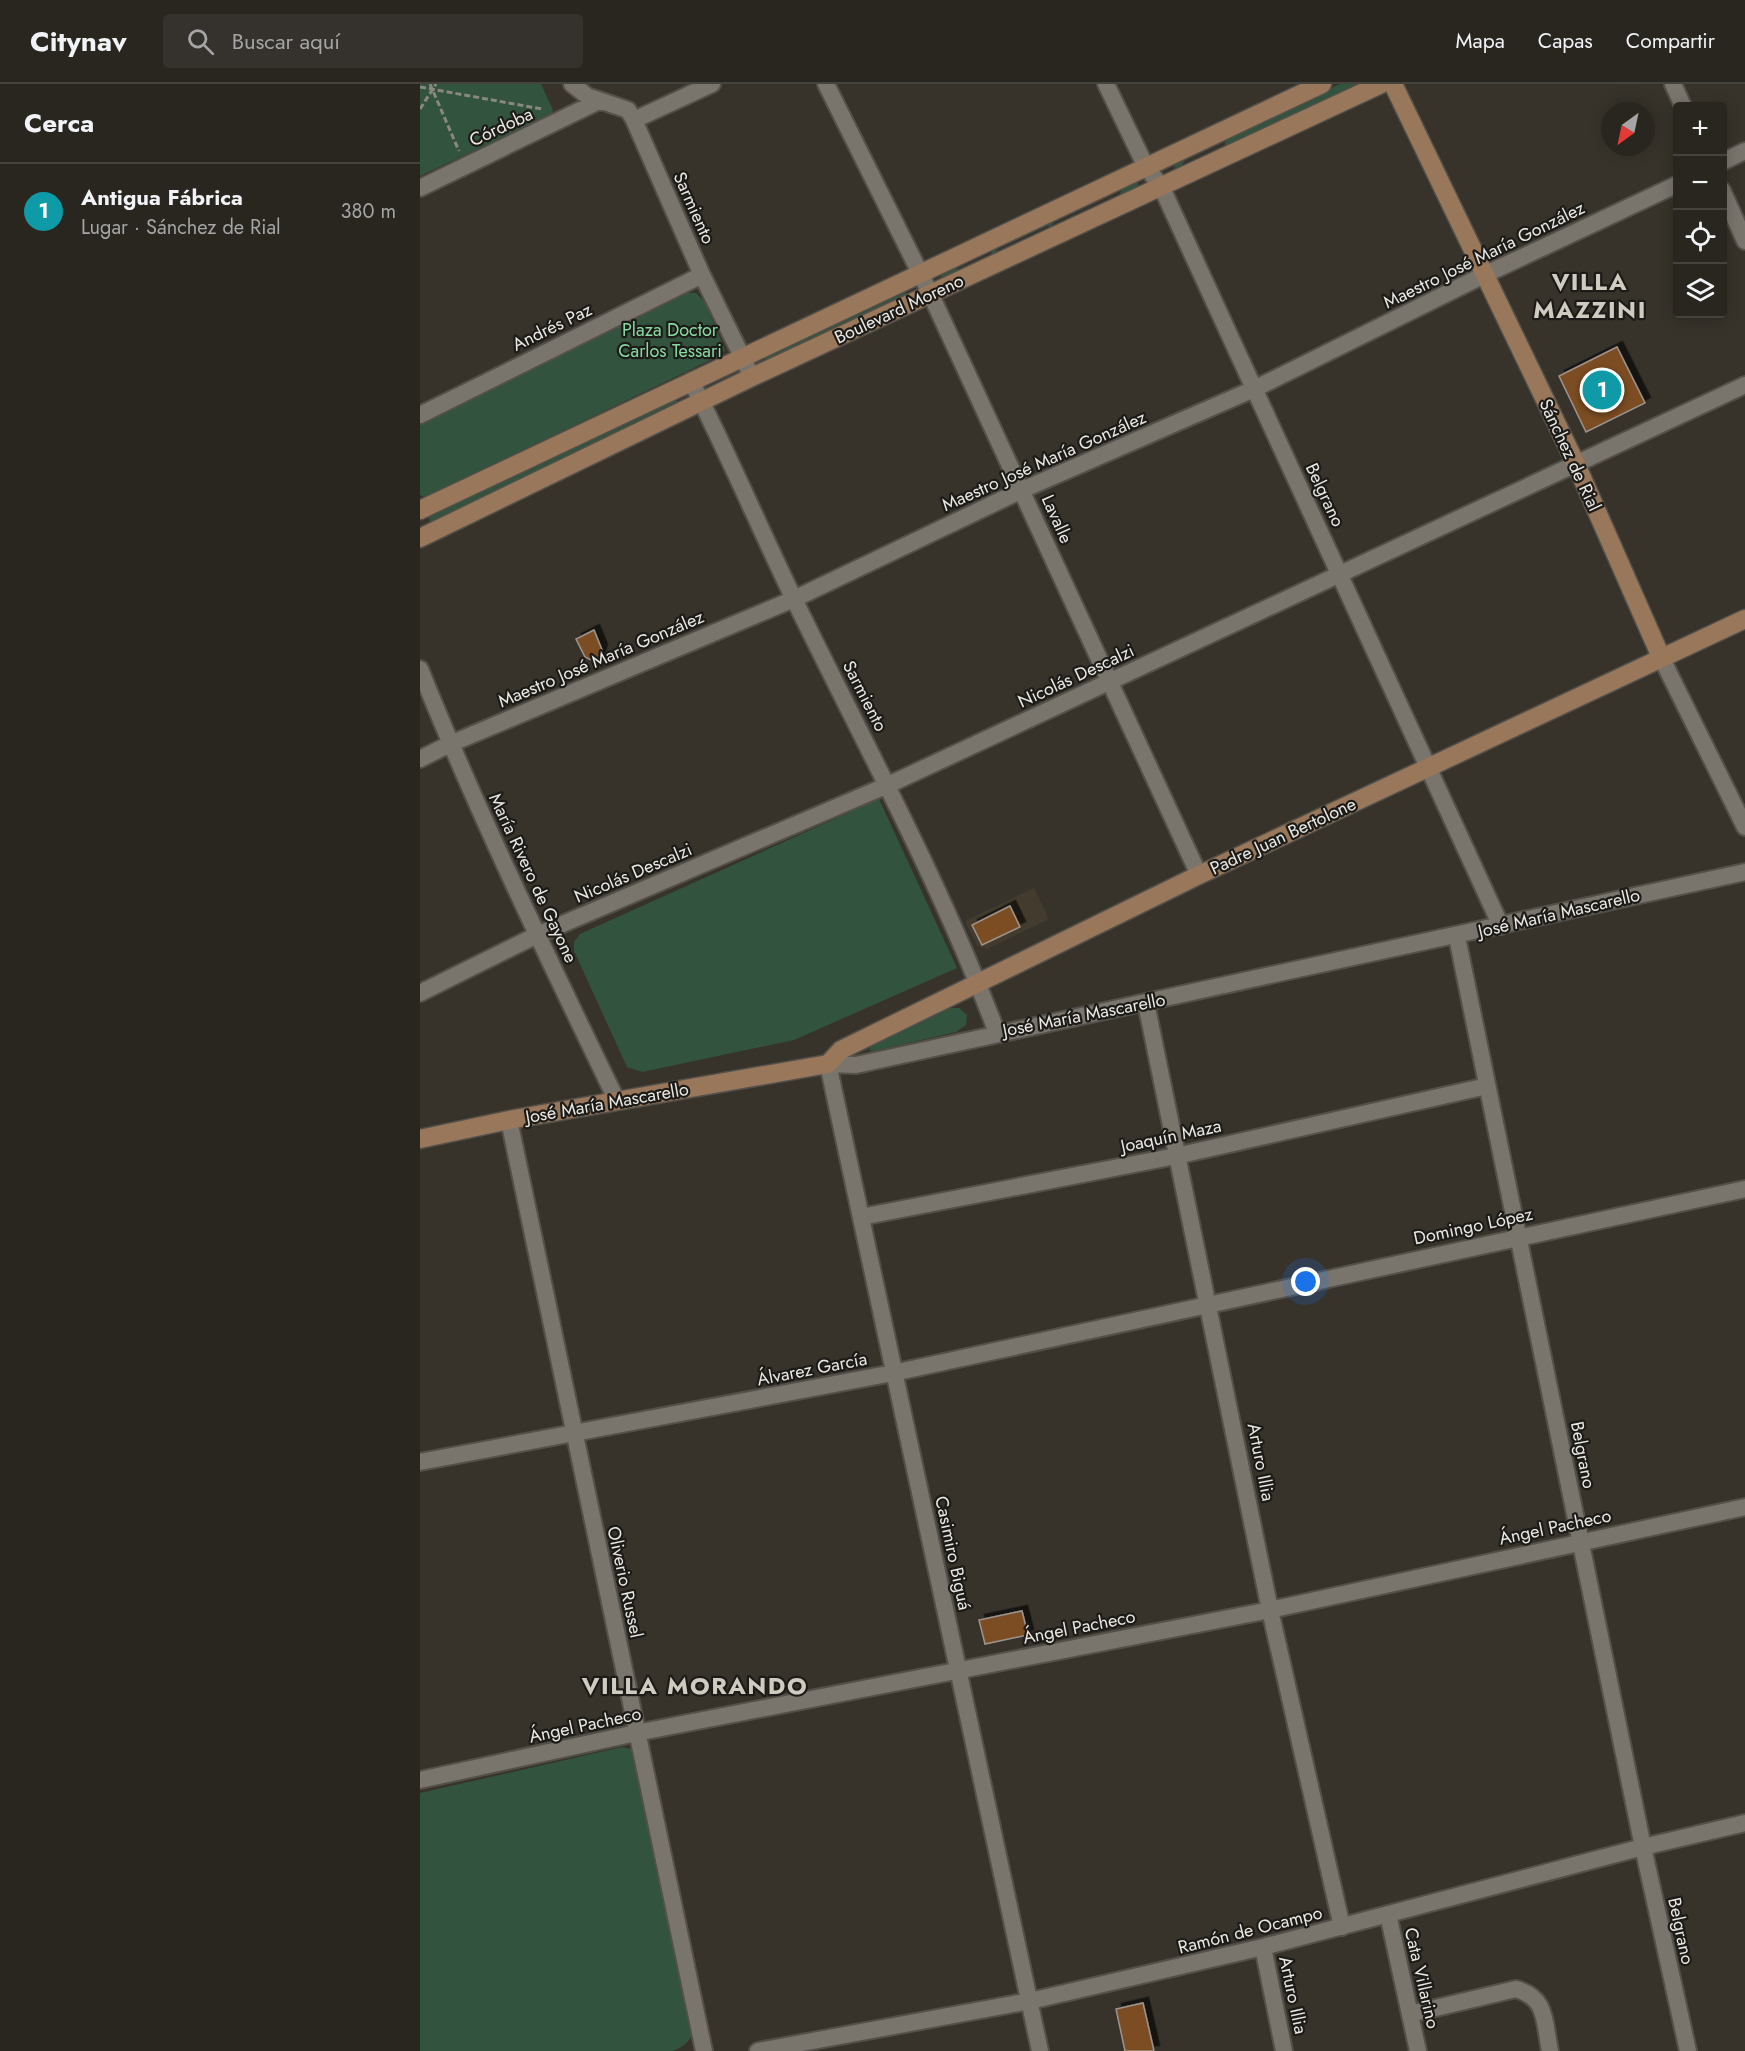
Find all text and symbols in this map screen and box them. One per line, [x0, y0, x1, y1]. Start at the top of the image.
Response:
search box [163, 14, 583, 68]
text: Citynav [30, 21, 127, 62]
icon: search [184, 25, 217, 58]
text: Buscar aquí [232, 25, 340, 57]
text: Mapa [1456, 26, 1505, 56]
text: Capas [1538, 26, 1593, 56]
text: Compartir [1626, 26, 1715, 56]
street label: Córdoba [465, 101, 537, 153]
north arrow [1601, 102, 1655, 156]
map controls [1673, 102, 1727, 318]
button: + [1673, 102, 1727, 156]
text: Cerca [24, 104, 94, 142]
button: − [1673, 156, 1727, 210]
street label: Sarmiento [667, 168, 721, 248]
text: Antigua Fábrica [81, 181, 243, 213]
street label: Maestro José María González [1379, 195, 1590, 315]
text: 1 [38, 197, 49, 226]
text: 380 m [341, 197, 396, 226]
button: locate [1673, 210, 1727, 264]
text: Lugar · Sánchez de Rial [81, 213, 281, 242]
district label: VILLA MAZZINI [1533, 264, 1647, 327]
button: layers [1673, 264, 1727, 318]
street label: Boulevard Moreno [830, 268, 968, 350]
street label: Andrés Paz [508, 296, 597, 357]
park label: Plaza Doctor Carlos Tessari [618, 317, 722, 364]
pin: 1 [1582, 368, 1622, 412]
street label: Sánchez de Rial [1533, 395, 1607, 515]
street label: Maestro José María González [938, 404, 1151, 518]
street label: Belgrano [1299, 459, 1351, 531]
street label: Lavalle [1035, 491, 1079, 547]
street label: Maestro José María González [494, 604, 709, 714]
street label: Nicolás Descalzi [1014, 638, 1138, 714]
street label: Sarmiento [836, 656, 894, 736]
street label: María Rivero de Gayone [482, 789, 584, 967]
street label: Padre Juan Bertolone [1206, 791, 1360, 881]
street label: Nicolás Descalzi [570, 836, 696, 910]
street label: José María Mascarello [1474, 882, 1643, 945]
street label: José María Mascarello [998, 986, 1168, 1044]
street label: José María Mascarello [521, 1076, 691, 1130]
street label: Joaquín Maza [1116, 1113, 1224, 1160]
street label: Domingo López [1411, 1201, 1536, 1251]
your location [1291, 1267, 1320, 1296]
street label: Álvarez García [755, 1346, 869, 1392]
street label: Belgrano [1564, 1419, 1602, 1491]
street label: Arturo Illia [1241, 1421, 1281, 1503]
street label: Casimiro Biguá [928, 1494, 978, 1612]
street label: Ángel Pacheco [1496, 1502, 1614, 1552]
street label: Oliverio Russel [600, 1524, 650, 1640]
street label: Ángel Pacheco [1020, 1603, 1138, 1651]
district label: VILLA MORANDO [581, 1668, 808, 1703]
street label: Ángel Pacheco [526, 1700, 644, 1750]
street label: Belgrano [1661, 1895, 1701, 1967]
street label: Ramón de Ocampo [1175, 1899, 1325, 1961]
street label: Cata Villarino [1398, 1925, 1446, 2031]
street label: Arturo Illia [1272, 1954, 1314, 2036]

